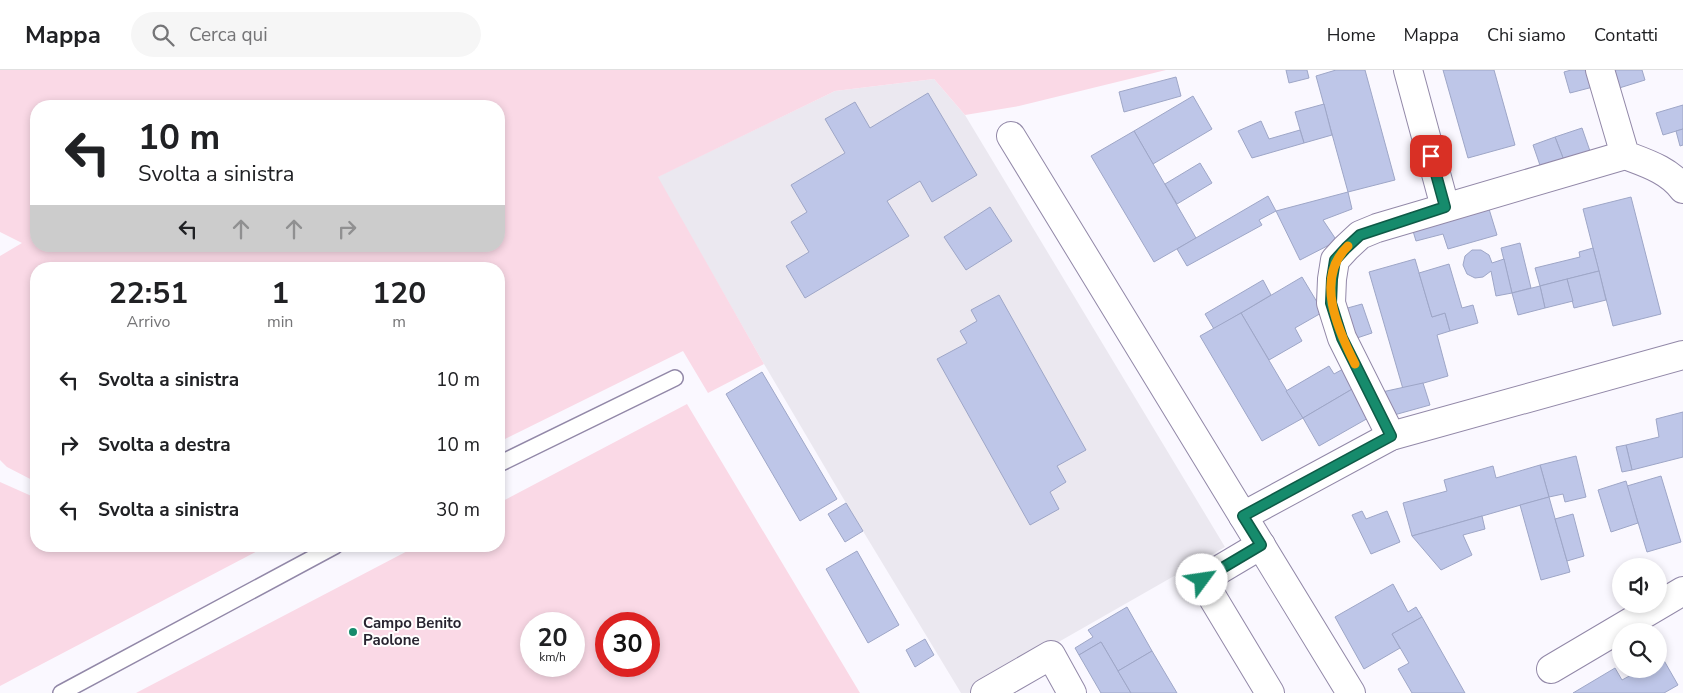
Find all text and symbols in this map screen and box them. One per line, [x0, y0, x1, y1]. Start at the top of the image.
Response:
search box [131, 12, 481, 57]
text: Mappa [25, 19, 101, 51]
icon: search [149, 21, 177, 49]
text: Cerca qui [189, 22, 268, 48]
text: Home [1327, 23, 1375, 47]
text: Mappa [1403, 23, 1459, 47]
text: Chi siamo [1487, 23, 1566, 47]
text: Contatti [1594, 23, 1658, 47]
text: 10 m [138, 114, 220, 161]
icon: left [55, 120, 120, 185]
pin [1410, 135, 1452, 177]
icon: arrive [1417, 142, 1445, 170]
text: Svolta a sinistra [138, 159, 294, 189]
icon: left [174, 215, 202, 243]
icon: ahead [227, 215, 255, 243]
icon: ahead [280, 215, 308, 243]
icon: right [333, 215, 361, 243]
text: 22:51 [109, 273, 188, 314]
text: 1 [271, 273, 289, 314]
text: 120 [372, 273, 426, 314]
text: Arrivo [127, 311, 170, 333]
text: min [267, 311, 293, 333]
text: m [392, 311, 406, 333]
icon: left [55, 366, 83, 394]
text: Svolta a sinistra [98, 367, 239, 393]
text: 10 m [436, 367, 480, 393]
icon: right [55, 431, 83, 459]
text: Svolta a destra [98, 432, 231, 458]
text: 10 m [436, 432, 480, 458]
icon: left [55, 496, 83, 524]
text: Svolta a sinistra [98, 497, 239, 523]
text: 30 m [436, 497, 480, 523]
position arrow [1175, 553, 1227, 605]
map controls [1612, 558, 1667, 678]
button: sound [1612, 558, 1667, 613]
speed limit sign: 30 [595, 612, 660, 677]
place label: Campo Benito Paolone [363, 613, 462, 650]
text: 20 [537, 621, 568, 655]
button: search [1612, 623, 1667, 678]
marker: Campo Benito Paolone [347, 626, 359, 638]
text: km/h [539, 649, 566, 665]

